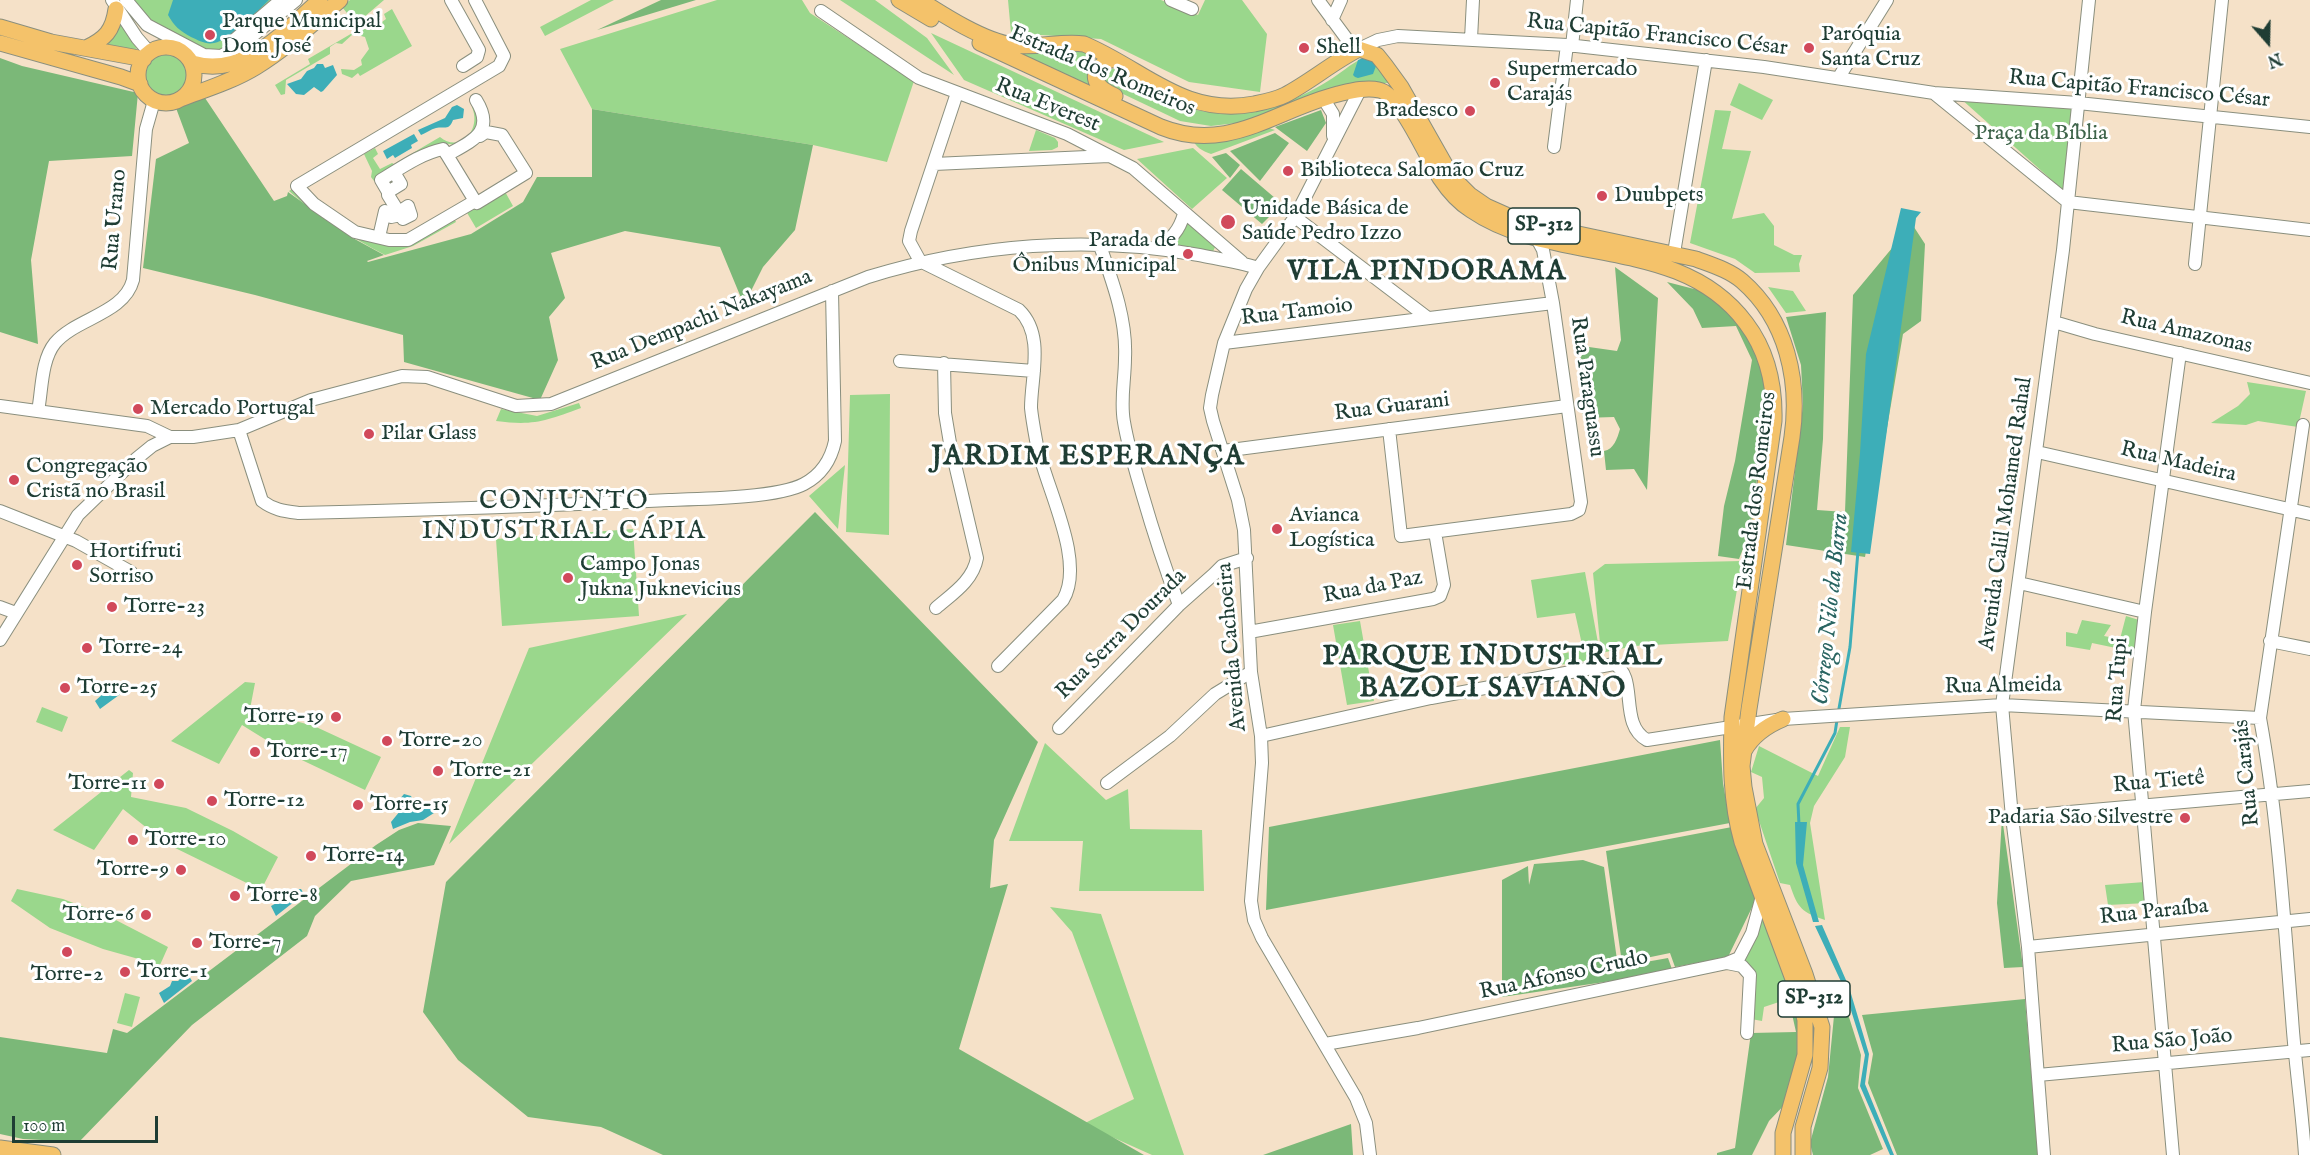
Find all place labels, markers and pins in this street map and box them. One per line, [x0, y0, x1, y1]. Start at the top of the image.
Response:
place label: Parque Municipal Dom José [222, 9, 381, 60]
place label: Paróquia Santa Cruz [1821, 22, 1921, 74]
marker: Parque Municipal Dom José [203, 28, 217, 42]
place label: Shell [1316, 35, 1361, 61]
marker: Shell [1297, 41, 1311, 55]
marker: Paróquia Santa Cruz [1802, 41, 1816, 55]
place label: Supermercado Carajás [1507, 57, 1637, 108]
marker: Supermercado Carajás [1488, 76, 1502, 90]
place label: Bradesco [1375, 98, 1458, 124]
marker: Bradesco [1463, 104, 1477, 118]
place label: Biblioteca Salomão Cruz [1300, 158, 1524, 184]
marker: Biblioteca Salomão Cruz [1281, 164, 1295, 178]
place label: Duubpets [1614, 183, 1704, 209]
marker: Duubpets [1595, 189, 1609, 203]
place label: Unidade Básica de Saúde Pedro Izzo [1242, 196, 1409, 248]
marker: Unidade Básica de Saúde Pedro Izzo [1219, 213, 1237, 231]
place label: Parada de Ônibus Municipal [1013, 228, 1176, 280]
marker: Parada de Ônibus Municipal [1181, 247, 1195, 261]
place label: Mercado Portugal [150, 396, 315, 422]
marker: Mercado Portugal [131, 402, 145, 416]
place label: Pilar Glass [381, 421, 477, 447]
marker: Pilar Glass [362, 427, 376, 441]
place label: Congregação Cristã no Brasil [26, 454, 165, 506]
marker: Congregação Cristã no Brasil [7, 473, 21, 487]
place label: Avianca Logística [1289, 503, 1375, 554]
marker: Avianca Logística [1270, 522, 1284, 536]
place label: Hortifruti Sorriso [89, 539, 182, 590]
place label: Campo Jonas Jukna Juknevicius [580, 552, 741, 604]
marker: Hortifruti Sorriso [70, 558, 84, 572]
marker: Campo Jonas Jukna Juknevicius [561, 571, 575, 585]
place label: Torre-23 [124, 594, 205, 620]
marker: Torre-23 [105, 600, 119, 614]
place label: Torre-24 [99, 635, 182, 661]
marker: Torre-24 [80, 641, 94, 655]
place label: Torre-25 [77, 675, 158, 701]
marker: Torre-25 [58, 681, 72, 695]
place label: Torre-19 [244, 704, 324, 730]
marker: Torre-19 [329, 710, 343, 724]
place label: Torre-20 [399, 728, 482, 754]
marker: Torre-20 [380, 734, 394, 748]
place label: Torre-17 [267, 739, 348, 765]
marker: Torre-17 [248, 745, 262, 759]
place label: Torre-21 [450, 758, 531, 784]
marker: Torre-21 [431, 764, 445, 778]
place label: Torre-11 [68, 771, 147, 797]
marker: Torre-11 [152, 777, 166, 791]
place label: Torre-12 [224, 788, 305, 814]
place label: Torre-15 [370, 792, 448, 818]
marker: Torre-12 [205, 794, 219, 808]
marker: Torre-15 [351, 798, 365, 812]
place label: Padaria São Silvestre [1988, 805, 2173, 831]
marker: Padaria São Silvestre [2178, 811, 2192, 825]
place label: Torre-10 [145, 827, 226, 853]
marker: Torre-10 [126, 833, 140, 847]
place label: Torre-14 [323, 843, 404, 869]
marker: Torre-14 [304, 849, 318, 863]
place label: Torre-9 [97, 857, 169, 883]
marker: Torre-9 [174, 863, 188, 877]
place label: Torre-8 [247, 883, 318, 909]
marker: Torre-8 [228, 889, 242, 903]
place label: Torre-6 [62, 902, 134, 928]
marker: Torre-6 [139, 908, 153, 922]
place label: Torre-7 [209, 930, 282, 956]
marker: Torre-7 [190, 936, 204, 950]
marker: Torre-2 [60, 945, 74, 959]
place label: Torre-1 [137, 959, 208, 985]
place label: Torre-2 [31, 962, 103, 988]
marker: Torre-1 [118, 965, 132, 979]

